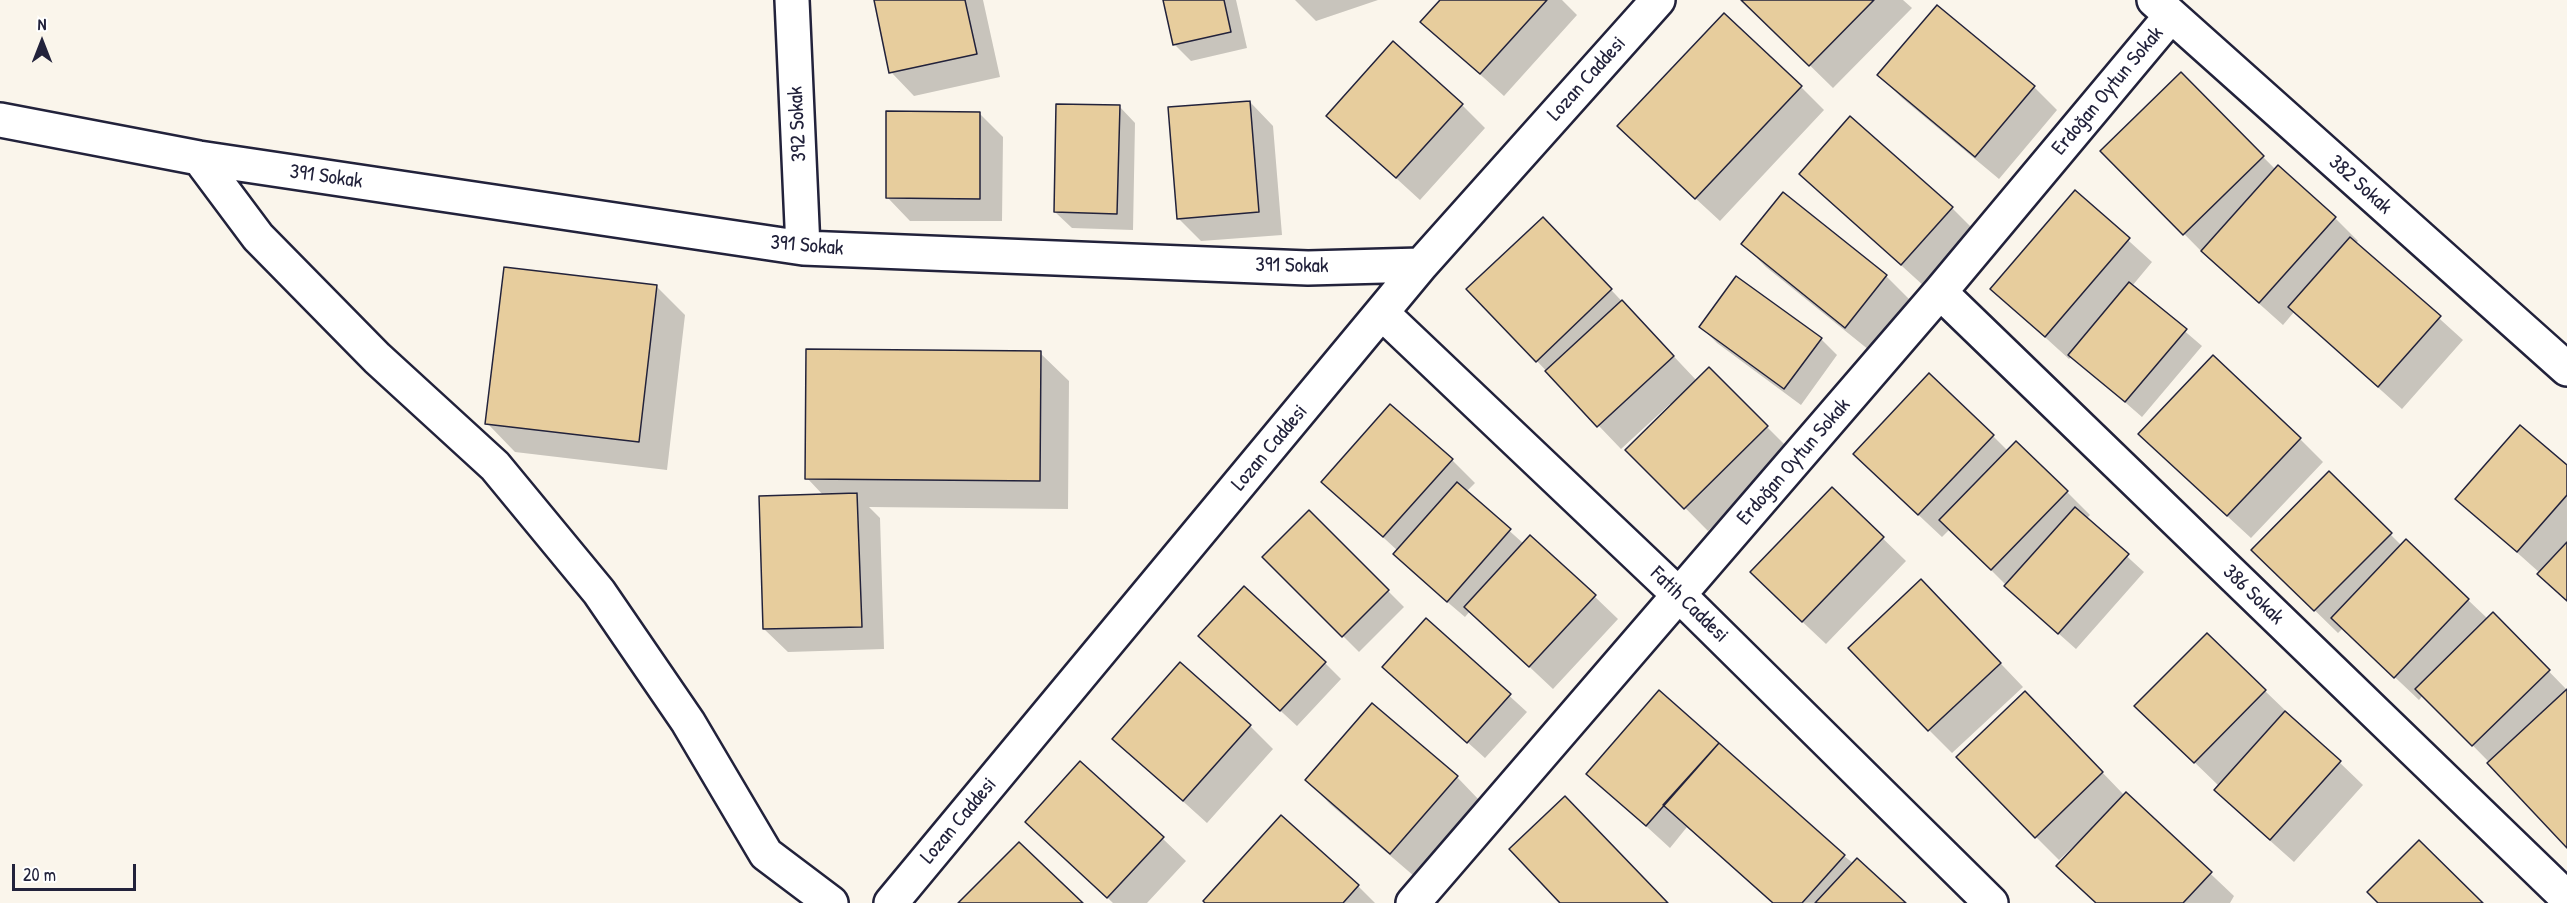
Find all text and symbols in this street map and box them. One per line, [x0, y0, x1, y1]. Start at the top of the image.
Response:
north arrow [12, 12, 72, 72]
text: N [38, 13, 46, 35]
street label: Erdoğan Oytun Sokak [2047, 22, 2169, 160]
street label: Lozan Caddesi [1542, 32, 1632, 126]
street label: 392 Sokak [783, 86, 813, 162]
street label: 382 Sokak [2323, 150, 2397, 220]
street label: 391 Sokak [288, 159, 364, 195]
street label: 391 Sokak [769, 230, 845, 262]
street label: 391 Sokak [1255, 253, 1329, 279]
street label: Erdoğan Oytun Sokak [1732, 393, 1856, 531]
street label: Lozan Caddesi [1227, 400, 1313, 496]
street label: 386 Sokak [2217, 560, 2289, 630]
street label: Fatih Caddesi [1645, 562, 1733, 648]
street label: Lozan Caddesi [916, 773, 1002, 869]
scale bar [15, 852, 140, 890]
text: 20 m [23, 862, 56, 887]

